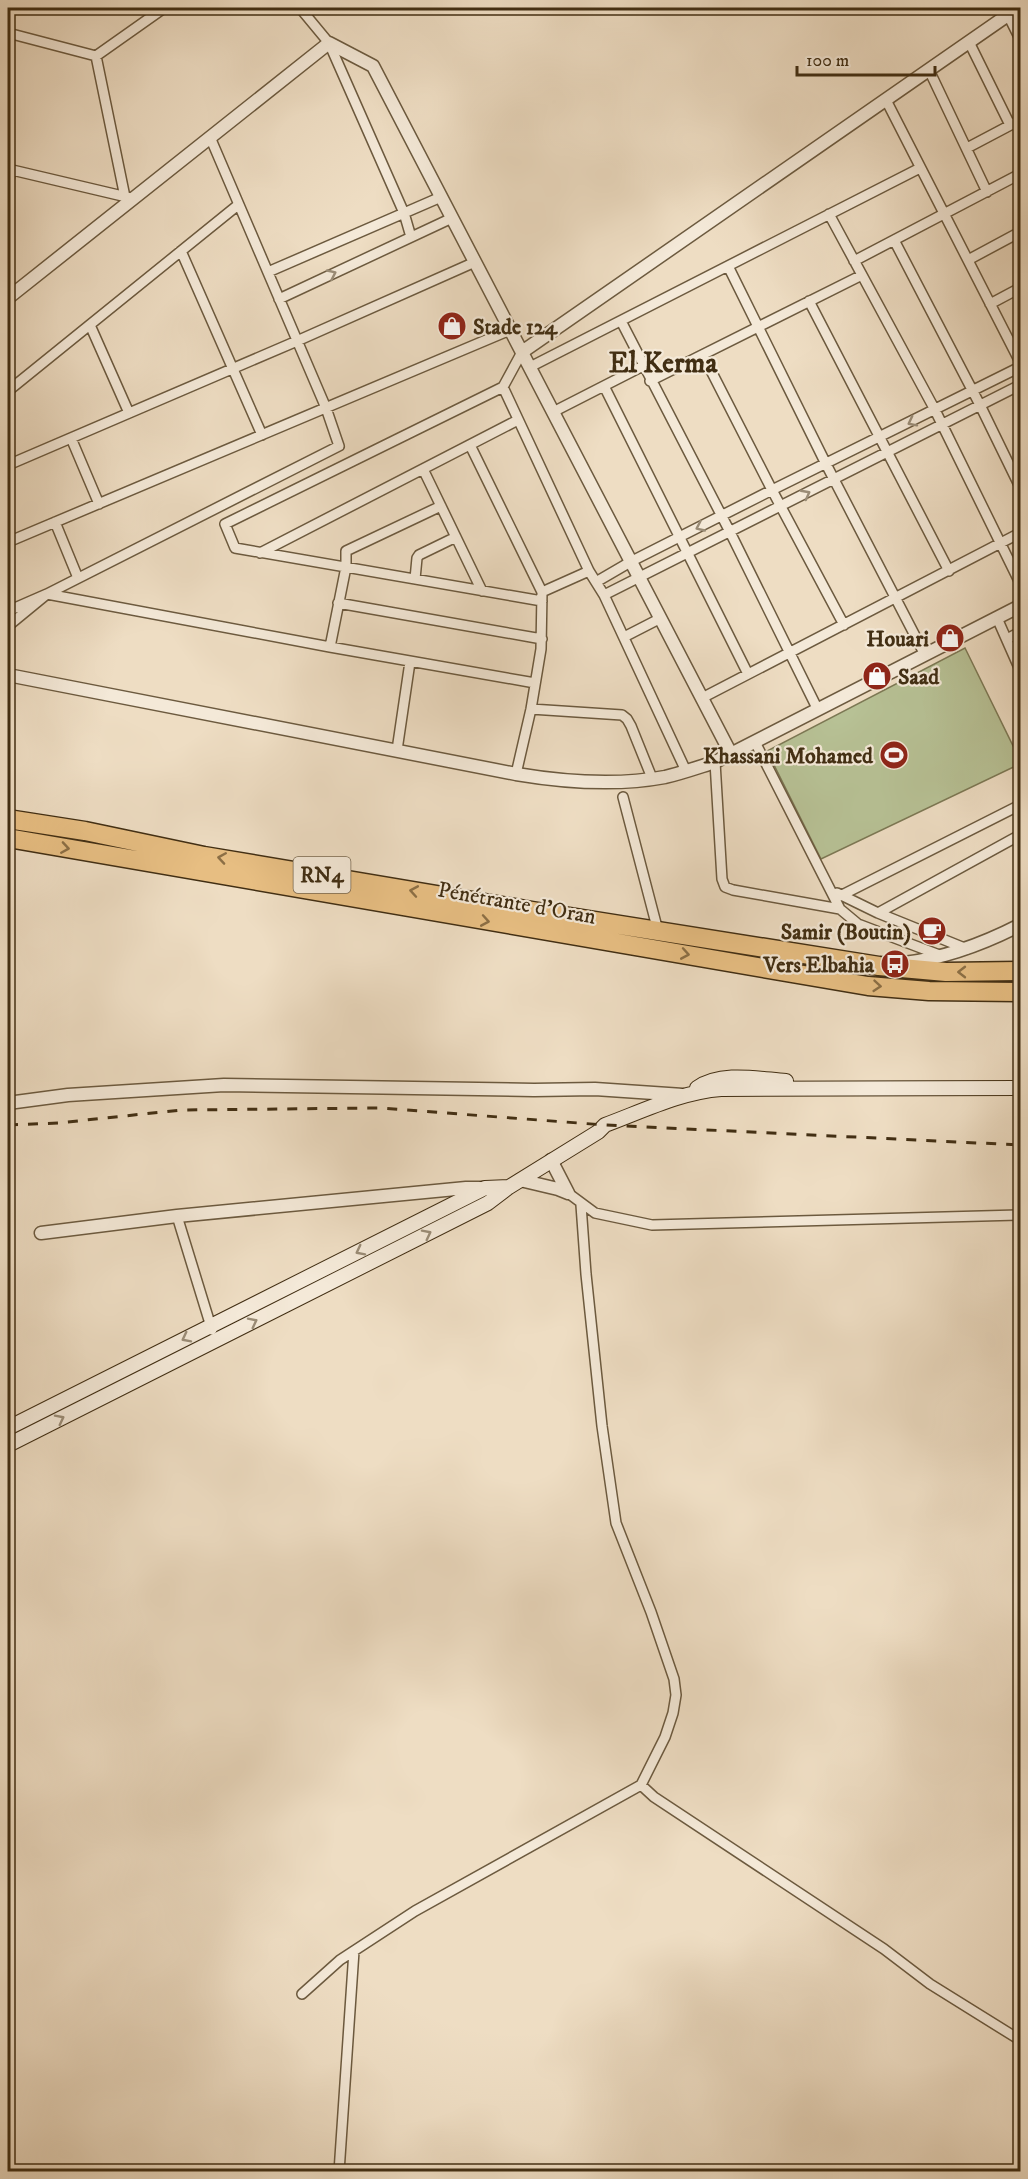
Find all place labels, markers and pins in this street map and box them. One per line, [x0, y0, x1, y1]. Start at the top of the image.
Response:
shop icon: Stade 124 [436, 310, 468, 342]
place label: Stade 124 [473, 314, 559, 341]
shop icon: Houari [934, 622, 966, 654]
place label: Houari [866, 626, 929, 653]
shop icon: Saad [861, 660, 893, 692]
place label: Saad [898, 664, 940, 691]
sports icon: Khassani Mohamed [878, 739, 910, 771]
place label: Khassani Mohamed [703, 743, 874, 770]
cafe icon: Samir (Boutin) [916, 915, 948, 947]
place label: Samir (Boutin) [781, 919, 911, 946]
bus stop icon: Vers Elbahia [879, 948, 911, 980]
place label: Vers Elbahia [762, 952, 875, 979]

